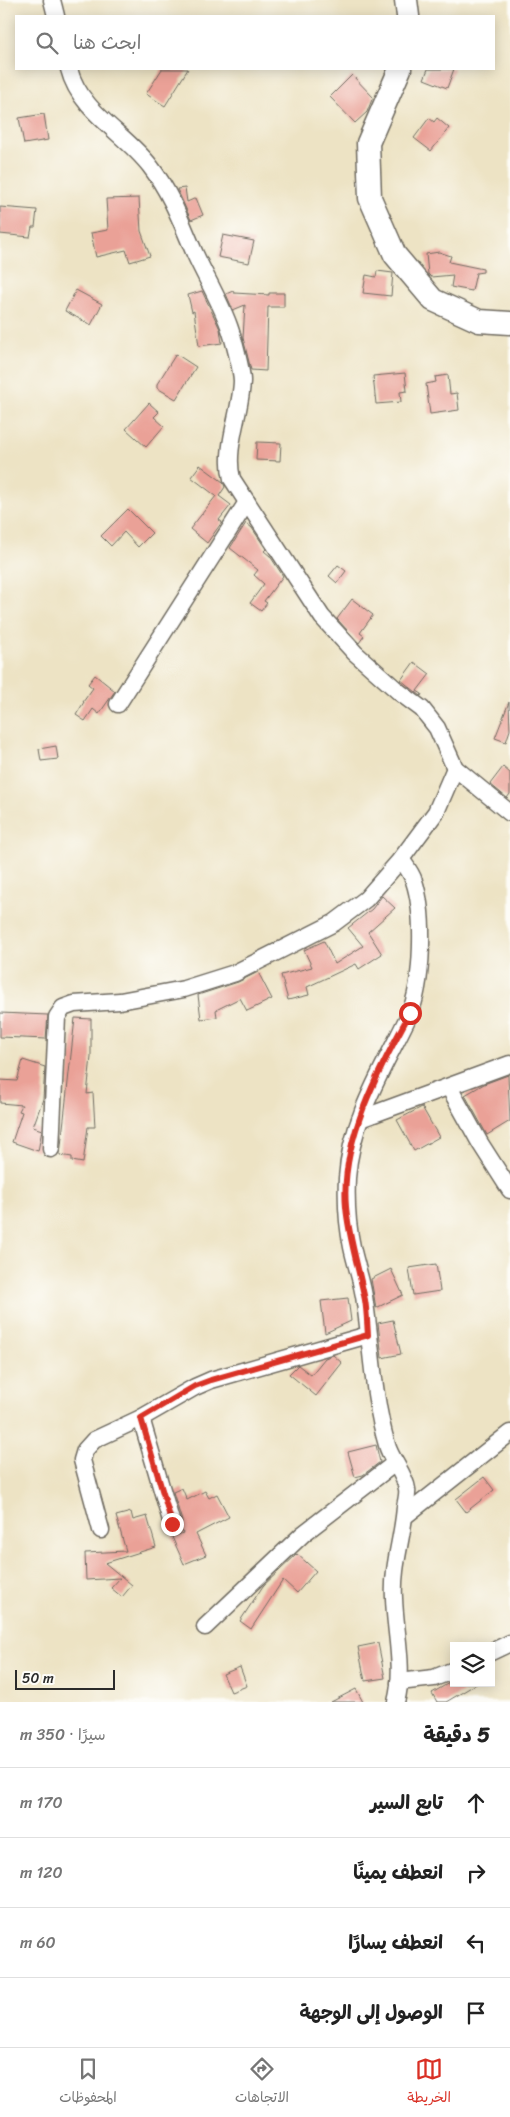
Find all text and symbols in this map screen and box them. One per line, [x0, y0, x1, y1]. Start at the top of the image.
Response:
search box [15, 15, 495, 70]
text: ابحث هنا [73, 26, 141, 59]
icon: search [33, 29, 61, 57]
route start [399, 1002, 422, 1025]
route end [161, 1513, 184, 1536]
map controls [450, 1642, 495, 1687]
button: layers [450, 1642, 495, 1687]
text: 50 m [22, 1666, 54, 1691]
scale bar [15, 1667, 115, 1690]
text: 5 دقيقة [423, 1716, 490, 1754]
text: سيرًا · 350 m [20, 1720, 106, 1749]
text: تابع السير [370, 1786, 443, 1819]
text: 170 m [20, 1788, 63, 1817]
icon: ahead [462, 1789, 490, 1817]
text: انعطف يمينًا [353, 1856, 443, 1889]
text: 120 m [20, 1858, 63, 1887]
icon: right [462, 1859, 490, 1887]
text: انعطف يسارًا [348, 1926, 443, 1959]
text: 60 m [20, 1928, 56, 1957]
icon: left [462, 1929, 490, 1957]
text: الوصول إلى الوجهة [300, 1996, 443, 2029]
icon: arrive [462, 1999, 490, 2027]
tab: المحفوظات [59, 2055, 117, 2110]
tab: الاتجاهات [235, 2055, 289, 2110]
tab: الخريطة [407, 2055, 451, 2110]

